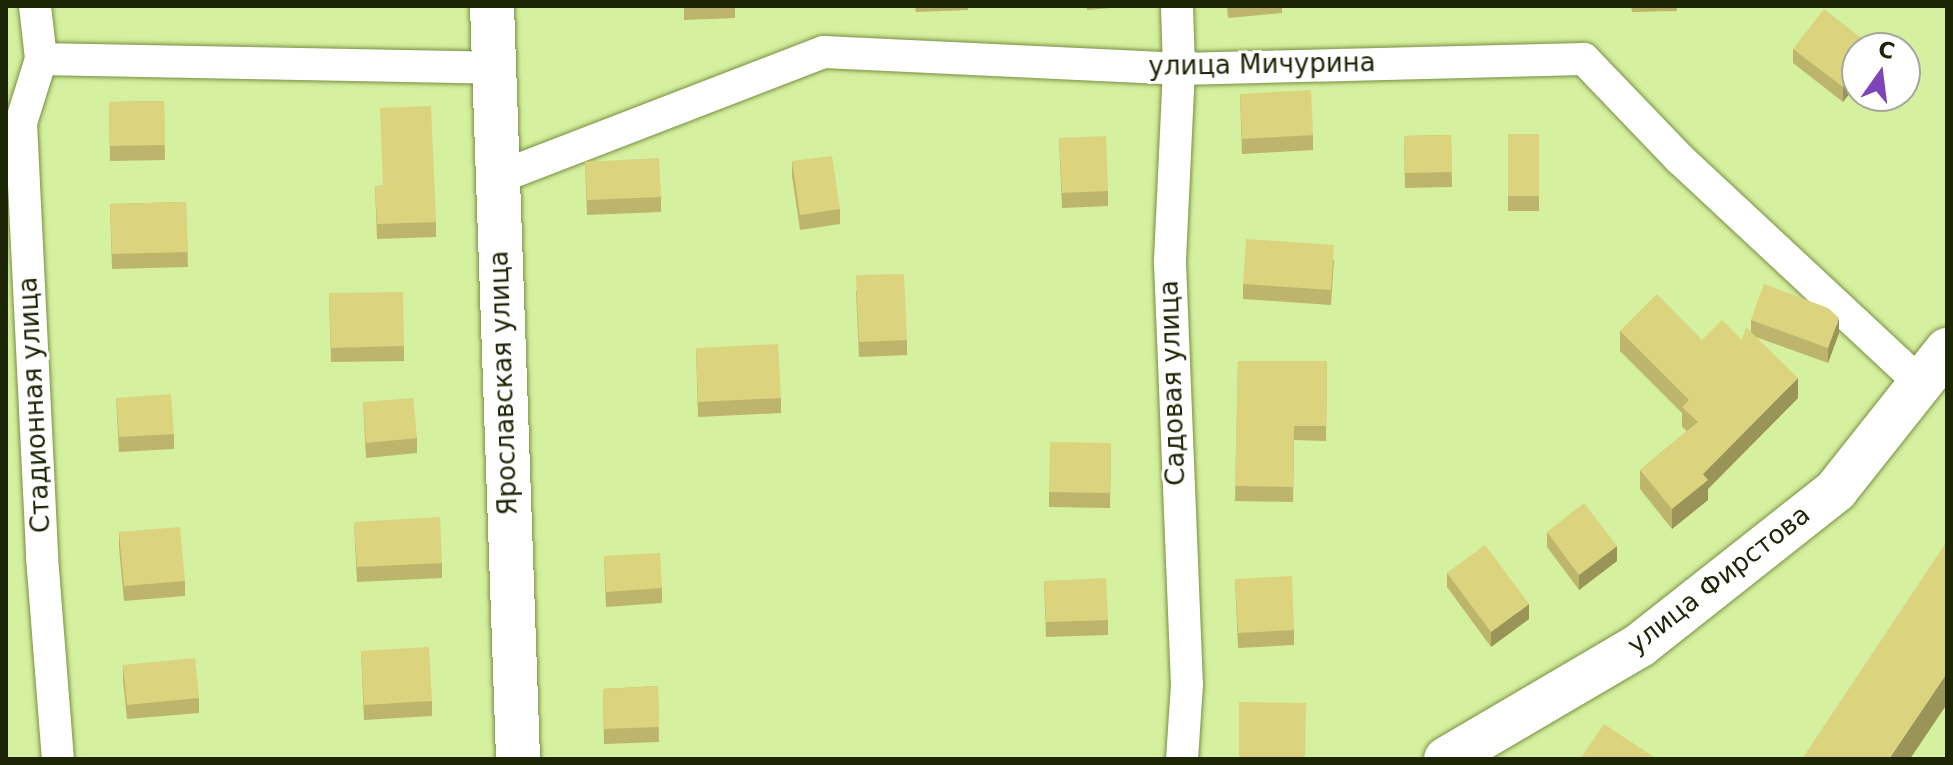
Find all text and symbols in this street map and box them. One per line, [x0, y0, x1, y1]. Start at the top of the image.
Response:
north arrow [1841, 32, 1921, 112]
text: С [1876, 36, 1897, 64]
street label: улица Мичурина [1148, 47, 1376, 83]
street label: Ярославская улица [484, 250, 524, 516]
street label: Стадионная улица [13, 276, 57, 534]
street label: Садовая улица [1154, 280, 1192, 486]
street label: улица Фирстова [1621, 499, 1817, 661]

